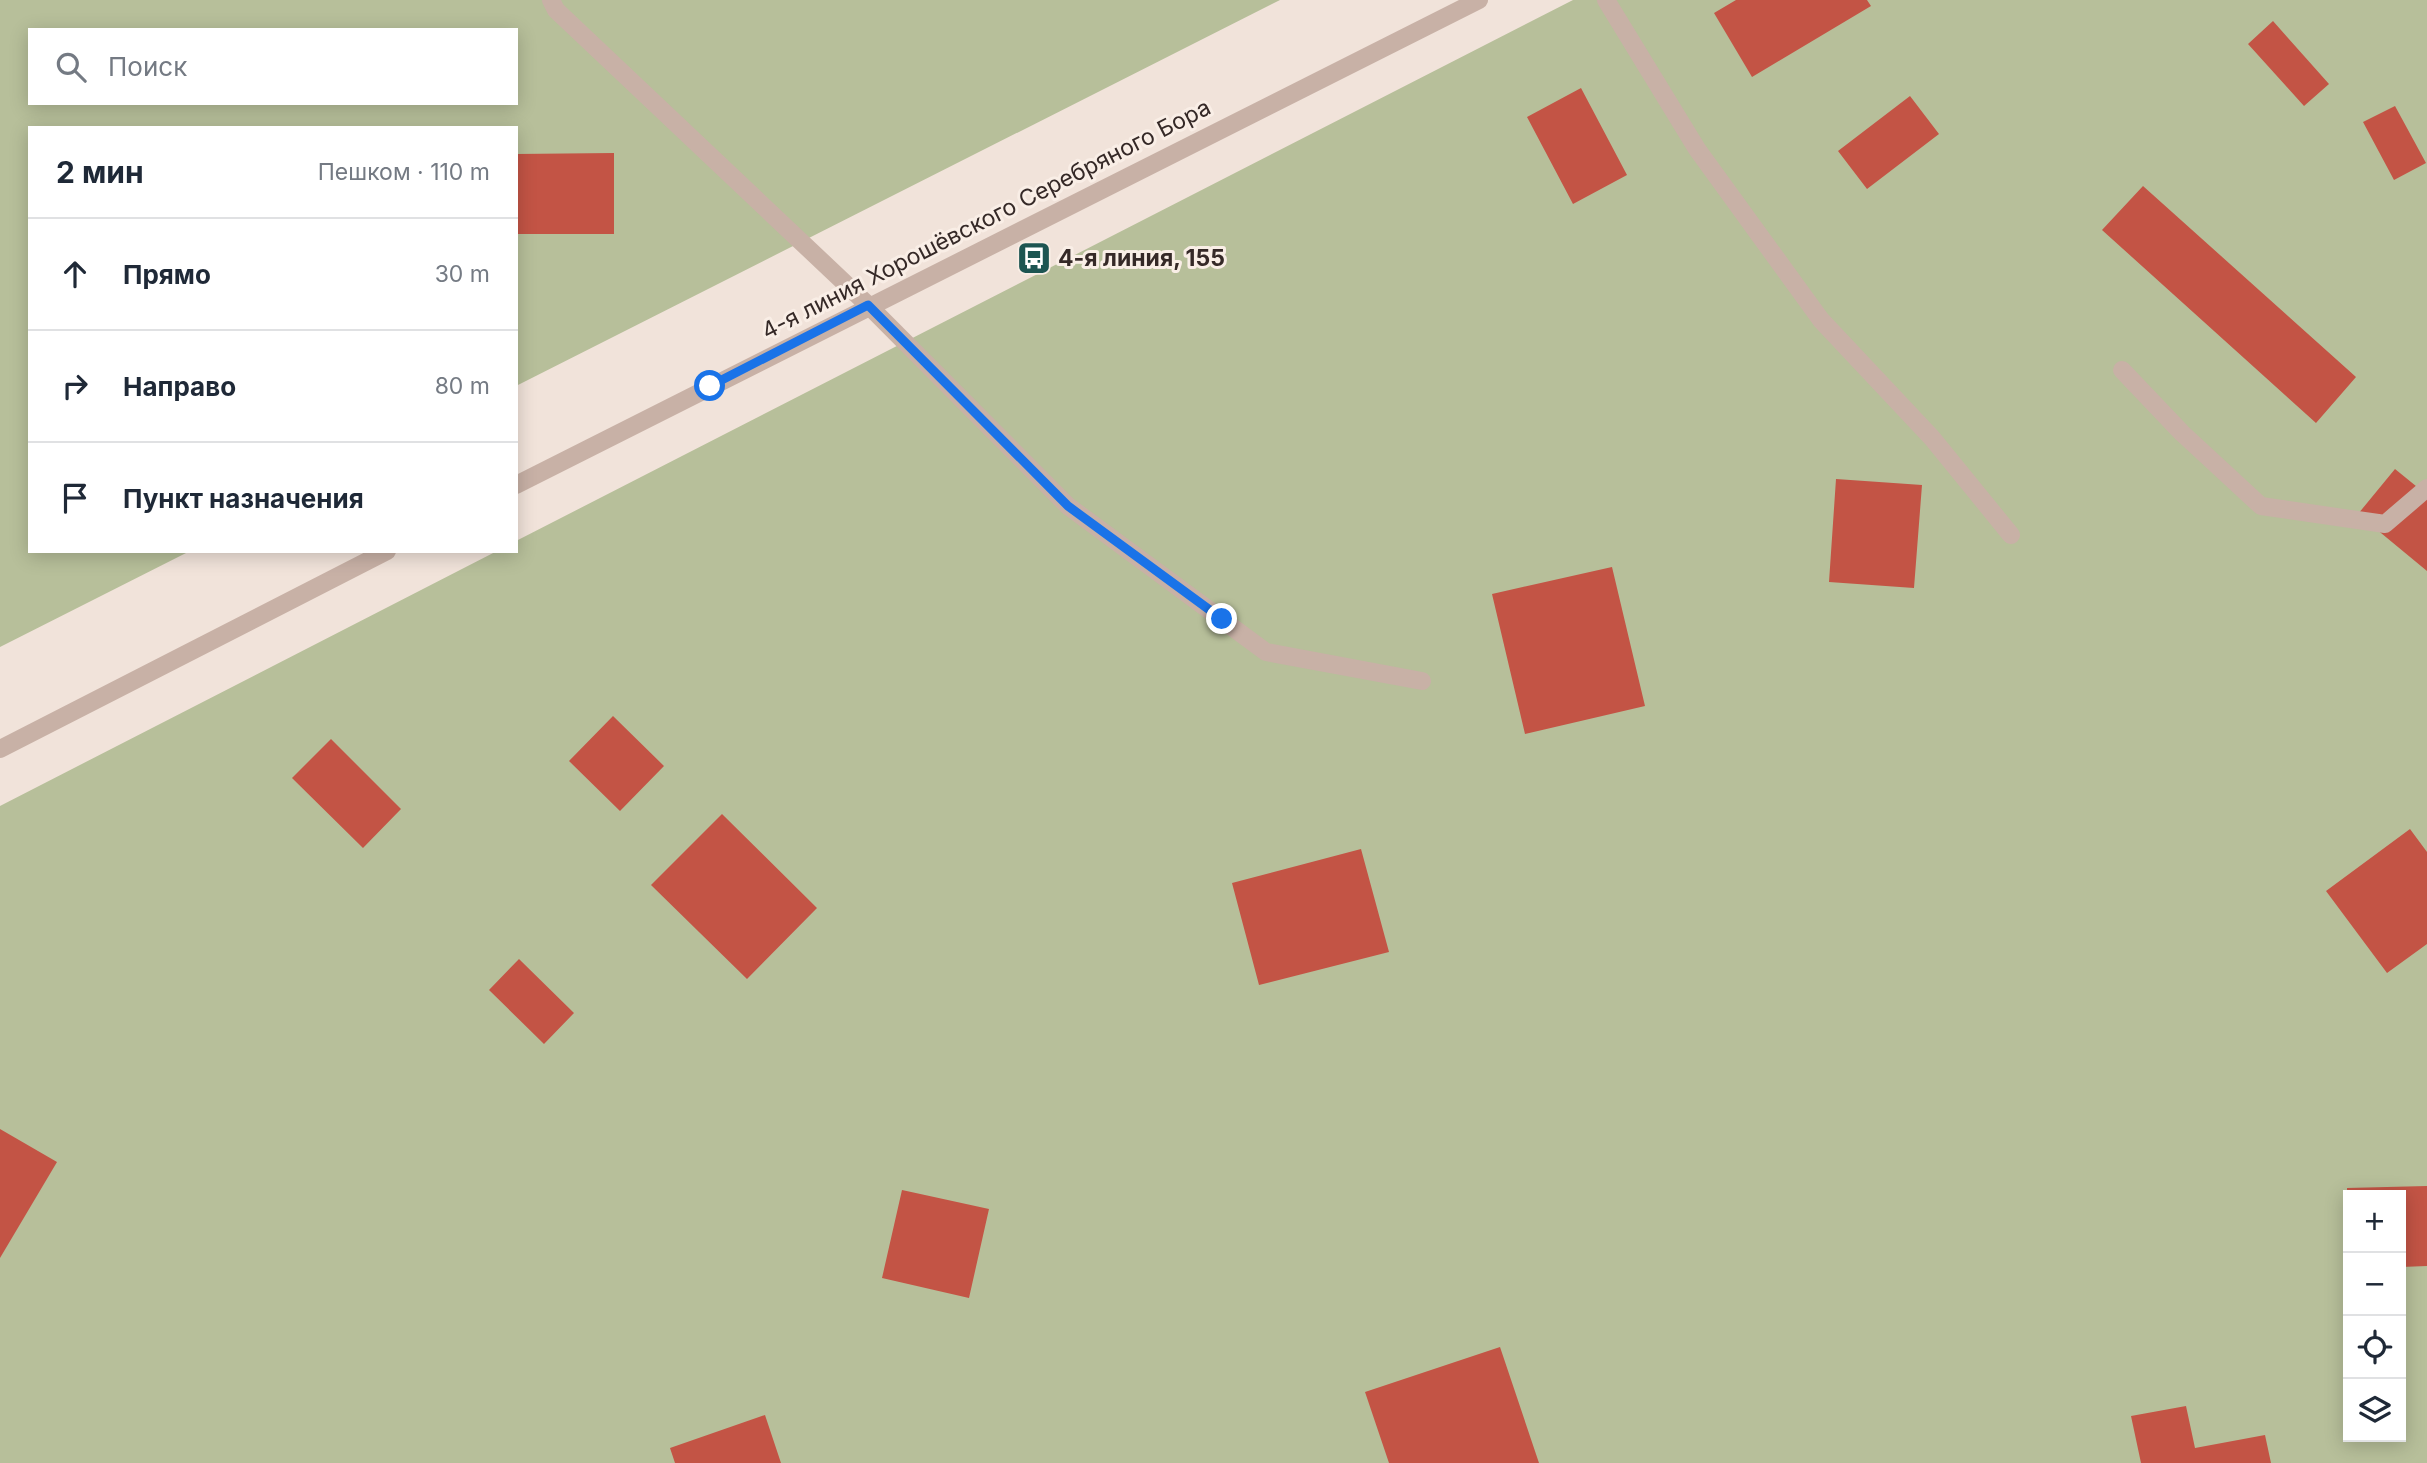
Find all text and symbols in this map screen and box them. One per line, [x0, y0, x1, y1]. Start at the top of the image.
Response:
search box [28, 28, 518, 105]
icon: search [52, 48, 90, 86]
text: Поиск [108, 51, 187, 82]
street label: 4-я линия Хорошёвского Серебряного Бора [757, 93, 1215, 345]
text: 2 мин [56, 154, 144, 190]
text: Пешком · 110 m [318, 158, 490, 186]
bus stop icon: 4-я линия, 155 [1015, 239, 1053, 277]
place label: 4-я линия, 155 [1058, 244, 1225, 272]
icon: ahead [56, 255, 94, 293]
text: Прямо [123, 259, 211, 290]
text: 30 m [435, 260, 490, 288]
icon: right [56, 367, 94, 405]
route start [694, 370, 725, 401]
text: Направо [123, 371, 236, 402]
text: 80 m [435, 372, 490, 400]
icon: arrive [56, 479, 94, 517]
text: Пункт назначения [123, 483, 364, 514]
route end [1206, 603, 1237, 634]
map controls [2343, 1190, 2406, 1442]
button: + [2343, 1190, 2406, 1253]
button: − [2343, 1253, 2406, 1316]
button: locate [2343, 1316, 2406, 1379]
button: layers [2343, 1379, 2406, 1442]

